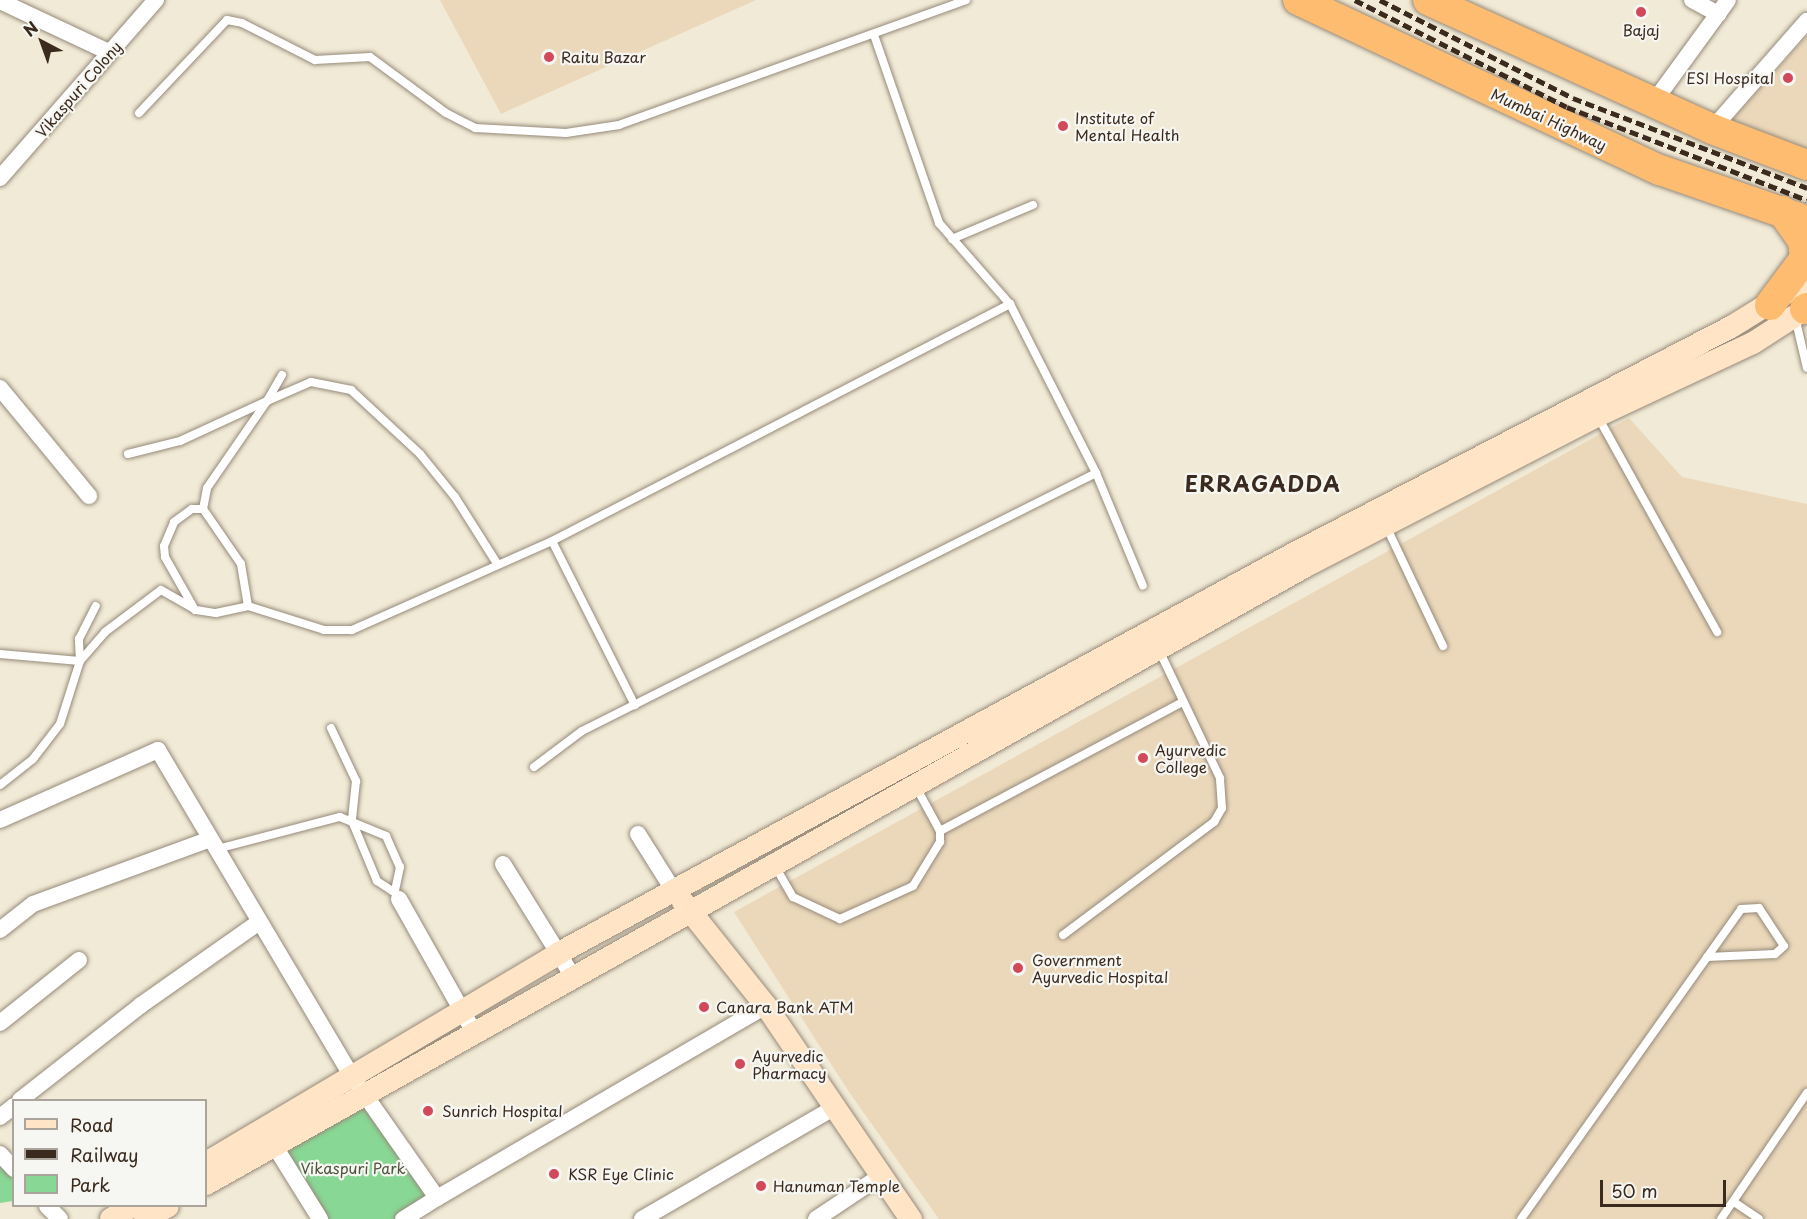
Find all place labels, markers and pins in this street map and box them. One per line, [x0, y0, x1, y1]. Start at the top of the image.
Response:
marker: Bajaj [1634, 5, 1648, 19]
place label: Bajaj [1622, 21, 1660, 39]
place label: Raitu Bazar [561, 48, 647, 66]
marker: Raitu Bazar [542, 50, 556, 64]
place label: ESI Hospital [1686, 69, 1774, 87]
marker: ESI Hospital [1779, 69, 1797, 87]
place label: Institute of Mental Health [1075, 108, 1180, 143]
marker: Institute of Mental Health [1056, 119, 1070, 133]
place label: Ayurvedic College [1155, 740, 1226, 775]
marker: Ayurvedic College [1136, 751, 1150, 765]
place label: Government Ayurvedic Hospital [1032, 950, 1168, 985]
marker: Government Ayurvedic Hospital [1009, 959, 1027, 977]
place label: Canara Bank ATM [716, 998, 853, 1016]
marker: Canara Bank ATM [697, 1000, 711, 1014]
place label: Ayurvedic Pharmacy [752, 1046, 827, 1081]
marker: Ayurvedic Pharmacy [733, 1057, 747, 1071]
marker: Sunrich Hospital [419, 1102, 437, 1120]
place label: Sunrich Hospital [442, 1102, 562, 1120]
marker: KSR Eye Clinic [545, 1165, 563, 1183]
place label: KSR Eye Clinic [568, 1165, 674, 1183]
place label: Hanuman Temple [773, 1177, 899, 1195]
marker: Hanuman Temple [754, 1179, 768, 1193]

